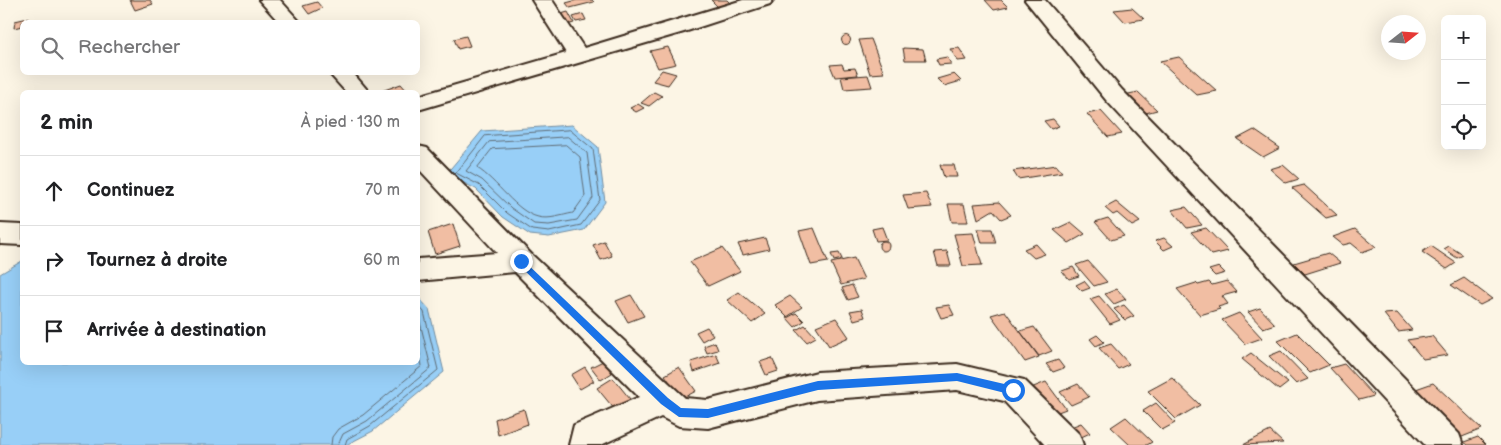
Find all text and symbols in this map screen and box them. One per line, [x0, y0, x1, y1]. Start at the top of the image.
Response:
north arrow [1381, 15, 1426, 60]
map controls [1441, 15, 1486, 150]
button: + [1441, 15, 1486, 60]
search box [20, 20, 420, 75]
icon: search [38, 34, 66, 62]
text: Rechercher [78, 36, 180, 59]
button: − [1441, 60, 1486, 105]
button: locate [1441, 105, 1486, 150]
text: 2 min [40, 110, 93, 135]
text: À pied · 130 m [301, 113, 400, 132]
icon: ahead [40, 177, 68, 205]
text: Continuez [87, 179, 174, 202]
text: 70 m [365, 181, 400, 200]
icon: right [40, 247, 68, 275]
text: Tournez à droite [87, 249, 228, 272]
route end [510, 250, 533, 273]
text: 60 m [363, 251, 400, 270]
icon: arrive [40, 317, 68, 345]
text: Arrivée à destination [87, 319, 266, 342]
route start [1002, 379, 1025, 402]

